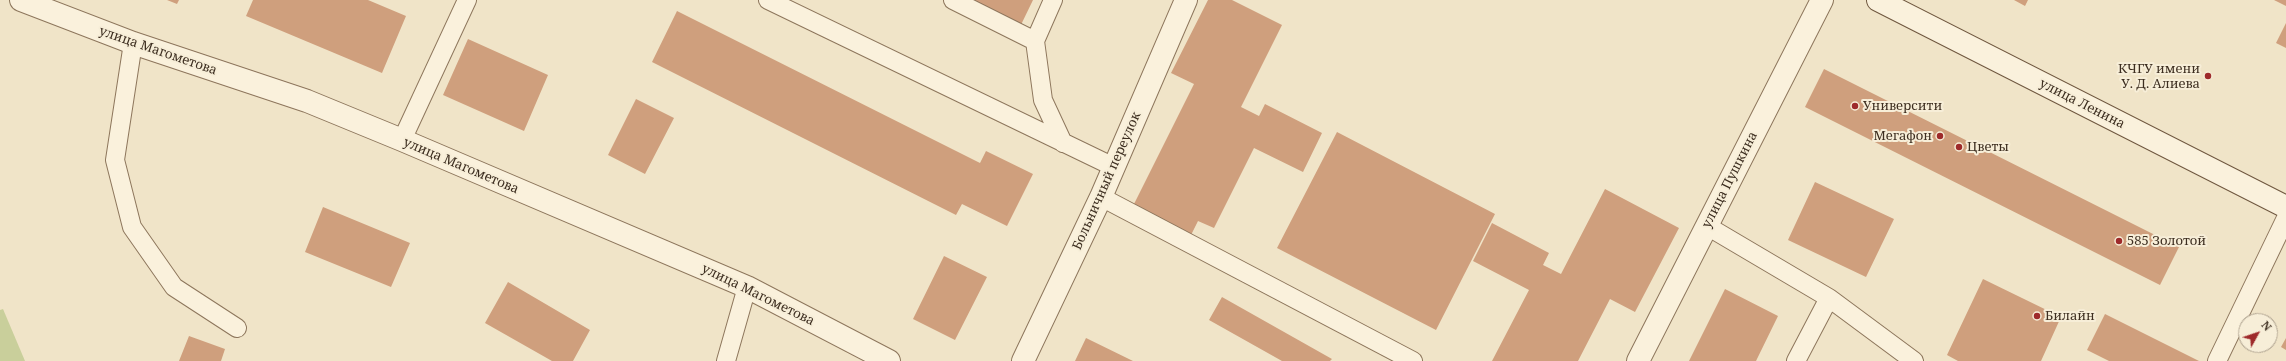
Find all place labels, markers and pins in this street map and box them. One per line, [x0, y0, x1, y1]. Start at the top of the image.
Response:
place label: КЧГУ имени У. Д. Алиева [2118, 61, 2200, 92]
marker: КЧГУ имени У. Д. Алиева [2203, 71, 2213, 81]
place label: Университи [1863, 98, 1942, 114]
marker: Университи [1850, 101, 1860, 111]
place label: Мегафон [1873, 128, 1932, 144]
marker: Мегафон [1935, 131, 1945, 141]
place label: Цветы [1967, 139, 2009, 155]
marker: Цветы [1954, 142, 1964, 152]
place label: 585 Золотой [2127, 233, 2206, 249]
marker: 585 Золотой [2114, 236, 2124, 246]
place label: Билайн [2045, 308, 2095, 324]
marker: Билайн [2032, 311, 2042, 321]

